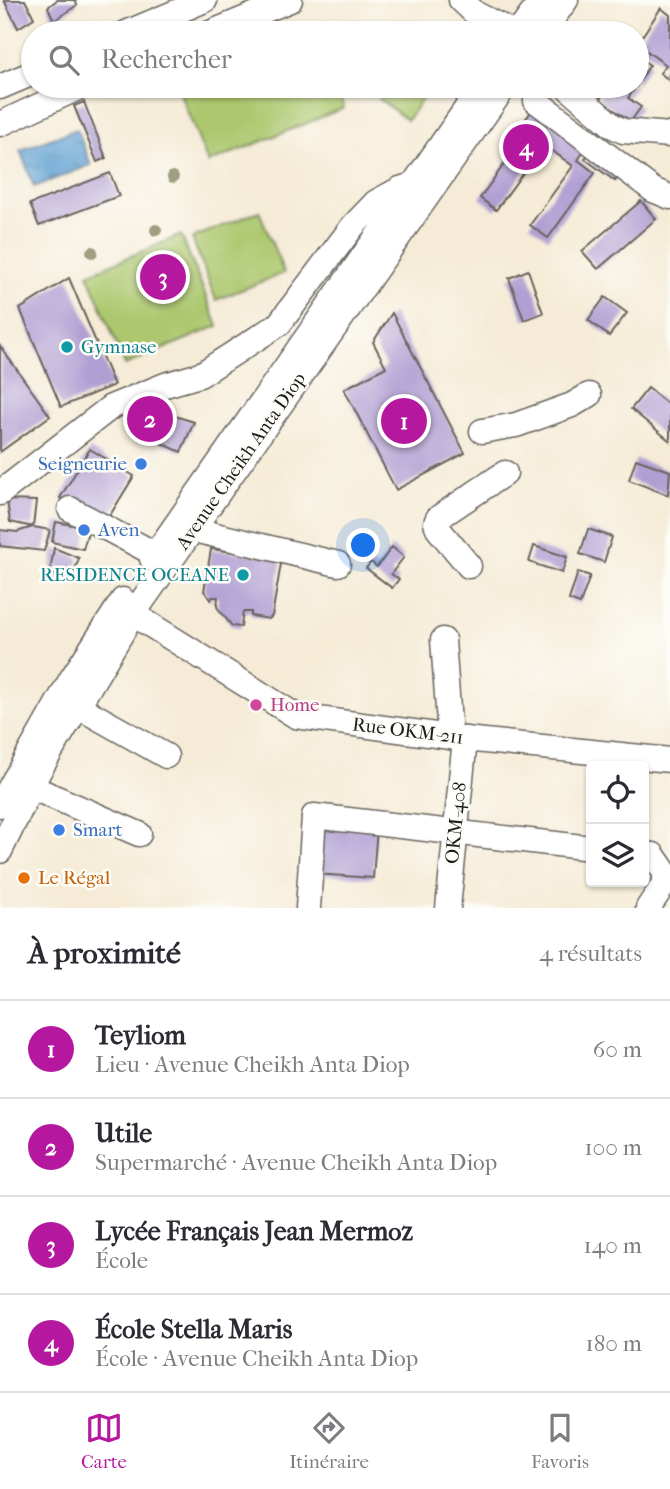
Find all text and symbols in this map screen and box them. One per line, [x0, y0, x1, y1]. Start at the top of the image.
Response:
search box [21, 21, 649, 98]
icon: search [45, 41, 83, 79]
text: Rechercher [101, 44, 232, 75]
pin: 4 [503, 121, 549, 173]
pin: 3 [140, 251, 186, 303]
place label: Gymnase [81, 336, 156, 358]
marker: Gymnase [59, 339, 75, 355]
street label: Avenue Cheikh Anta Diop [171, 368, 311, 555]
pin: 2 [127, 393, 173, 445]
pin: 1 [381, 395, 427, 447]
place label: Seigneurie [38, 453, 127, 475]
marker: Seigneurie [133, 456, 149, 472]
place label: Aven [97, 519, 139, 541]
marker: Aven [76, 522, 92, 538]
your location [346, 528, 380, 562]
place label: RESIDENCE OCEANE [40, 564, 229, 586]
marker: RESIDENCE OCEANE [235, 567, 251, 583]
place label: Home [270, 694, 319, 716]
marker: Home [248, 697, 264, 713]
street label: Rue OKM-211 [351, 713, 465, 749]
map controls [586, 761, 649, 887]
button: locate [586, 761, 649, 824]
street label: OKM-408 [441, 781, 471, 865]
place label: Smart [73, 819, 123, 841]
marker: Smart [51, 822, 67, 838]
button: layers [586, 824, 649, 887]
place label: Le Régal [38, 867, 110, 889]
marker: Le Régal [16, 870, 32, 886]
text: À proximité [28, 936, 181, 971]
text: 4 résultats [539, 940, 642, 967]
text: Teyliom [95, 1020, 186, 1051]
text: 1 [47, 1036, 55, 1063]
text: 60 m [593, 1036, 642, 1063]
text: Lieu · Avenue Cheikh Anta Diop [95, 1051, 410, 1078]
text: Utile [95, 1118, 152, 1149]
text: 2 [45, 1134, 57, 1161]
text: 100 m [584, 1134, 642, 1161]
text: Supermarché · Avenue Cheikh Anta Diop [95, 1149, 497, 1176]
text: Lycée Français Jean Mermoz [95, 1216, 413, 1247]
text: 3 [46, 1232, 56, 1259]
text: 140 m [583, 1232, 642, 1259]
text: École [95, 1247, 148, 1274]
text: École Stella Maris [95, 1314, 292, 1345]
text: 4 [44, 1330, 58, 1357]
text: 180 m [585, 1330, 642, 1357]
text: École · Avenue Cheikh Anta Diop [95, 1345, 418, 1372]
tab: Carte [81, 1409, 127, 1473]
tab: Itinéraire [289, 1409, 369, 1473]
tab: Favoris [531, 1409, 589, 1473]

